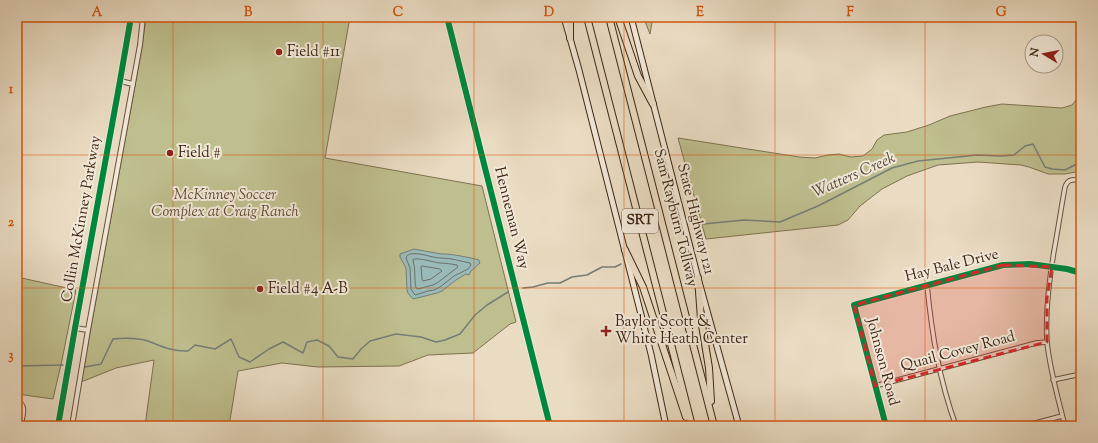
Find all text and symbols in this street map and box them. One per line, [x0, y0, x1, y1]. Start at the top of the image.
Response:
text: A [92, 4, 103, 22]
text: B [244, 4, 253, 22]
text: C [393, 4, 403, 22]
text: D [544, 4, 554, 22]
text: E [696, 4, 704, 22]
text: F [846, 4, 854, 22]
text: G [996, 4, 1007, 22]
north arrow [1024, 34, 1064, 74]
place label: Field #11 [287, 42, 340, 63]
marker: Field #11 [274, 47, 284, 57]
text: N [1026, 47, 1044, 59]
text: 1 [9, 81, 14, 99]
street label: Collin McKinney Parkway [57, 134, 107, 304]
place label: Field # [178, 143, 221, 164]
street label: Sam Rayburn Tollway [648, 147, 702, 290]
water label: Watters Creek [809, 147, 899, 205]
marker: Field # [165, 148, 175, 158]
street label: State Highway 121 [671, 161, 719, 277]
street label: Henneman Way [488, 165, 534, 272]
park label: McKinney Soccer Complex at Craig Ranch [151, 185, 300, 223]
road number: SRT [622, 209, 658, 233]
text: 2 [8, 214, 15, 232]
street label: Hay Bale Drive [903, 244, 1001, 288]
place label: Field #4 A-B [268, 279, 348, 300]
marker: Field #4 A-B [255, 284, 265, 294]
place label: Baylor Scott & White Heath Center [615, 312, 748, 350]
street label: Johnson Road [860, 315, 904, 409]
marker: Baylor Scott & White Heath Center [600, 325, 612, 337]
street label: Quail Covey Road [898, 326, 1018, 377]
text: 3 [8, 347, 14, 365]

